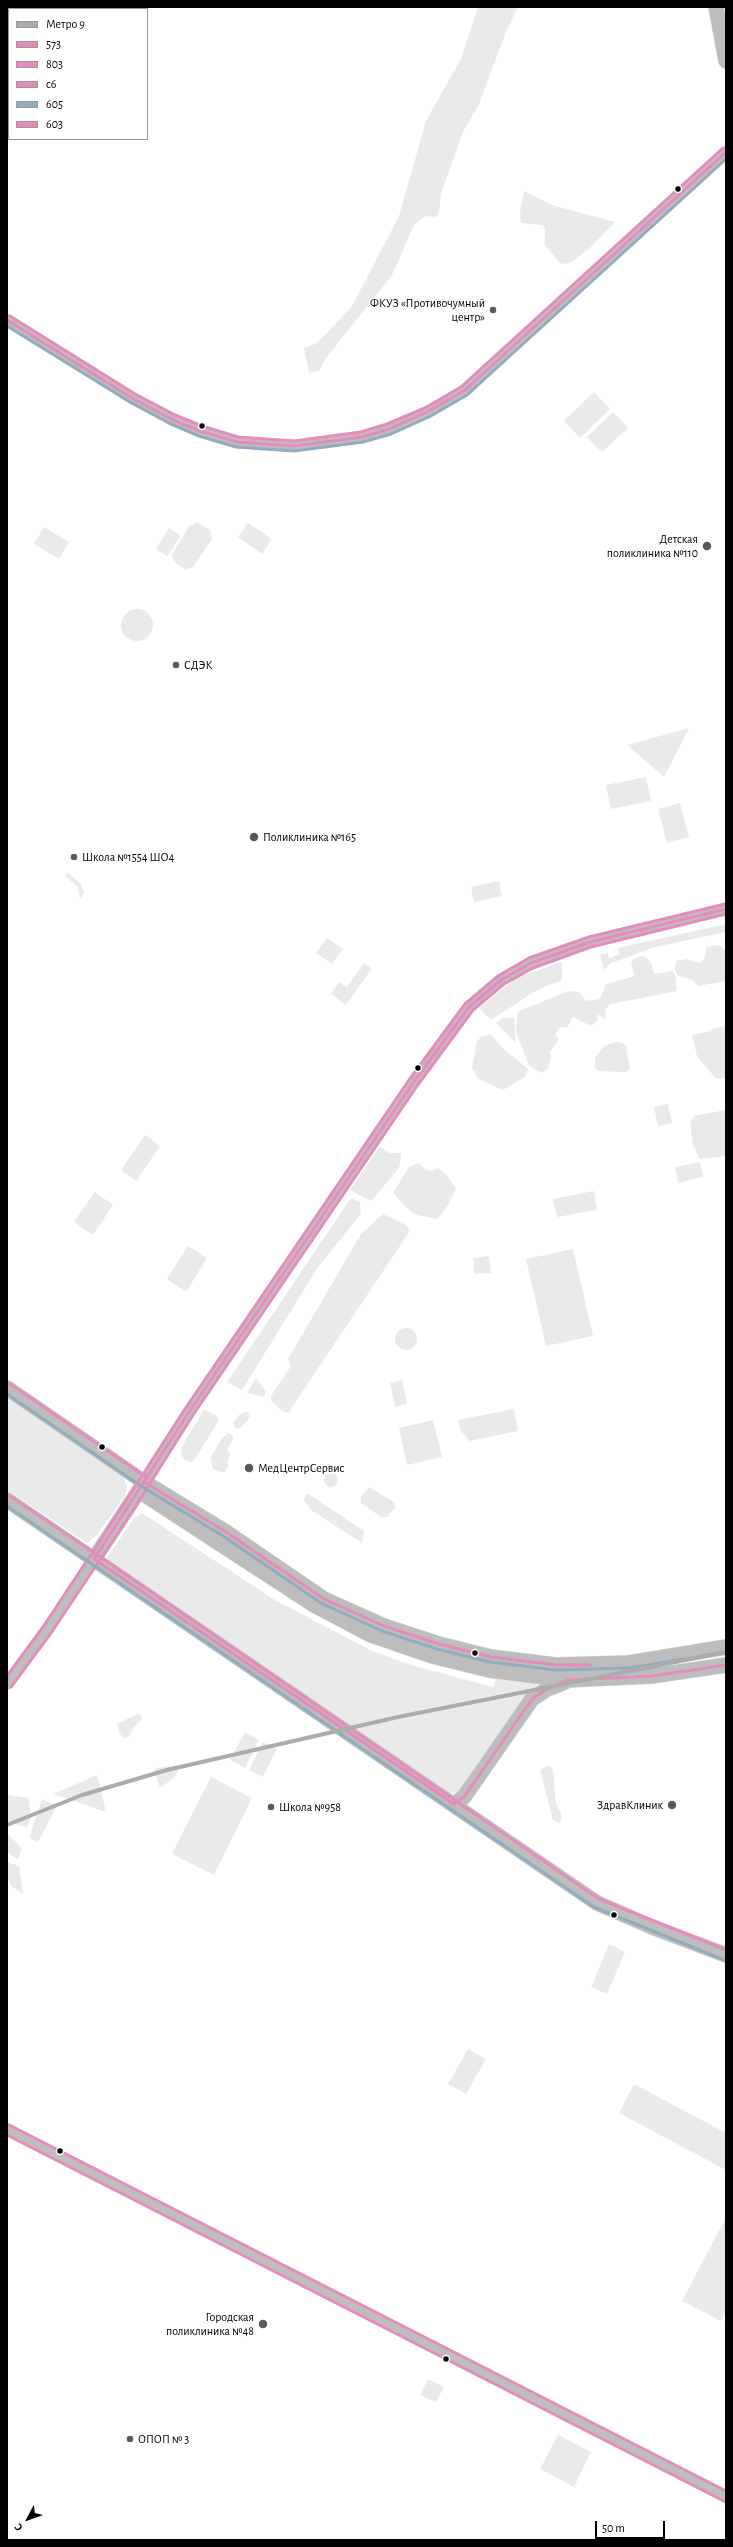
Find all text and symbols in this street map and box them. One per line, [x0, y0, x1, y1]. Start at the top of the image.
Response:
legend [8, 8, 148, 140]
text: Метро 9 [46, 18, 85, 30]
text: 573 [46, 38, 61, 50]
text: 803 [46, 58, 63, 70]
text: с6 [46, 78, 57, 90]
text: 605 [46, 98, 63, 110]
text: 603 [46, 118, 63, 130]
unlabelled marker [673, 184, 683, 194]
place label: ФКУЗ «Противочумный центр» [370, 296, 485, 324]
marker: ФКУЗ «Противочумный центр» [488, 305, 498, 315]
unlabelled marker [197, 421, 207, 431]
place label: Детская поликлиника №110 [607, 532, 698, 560]
marker: Детская поликлиника №110 [701, 540, 713, 552]
place label: СДЭК [184, 658, 212, 672]
marker: СДЭК [171, 660, 181, 670]
place label: Поликлиника №165 [263, 830, 356, 844]
marker: Поликлиника №165 [248, 831, 260, 843]
place label: Школа №1554 ШО4 [82, 850, 174, 864]
marker: Школа №1554 ШО4 [69, 852, 79, 862]
unlabelled marker [413, 1063, 423, 1073]
unlabelled marker [97, 1442, 107, 1452]
place label: МедЦентрСервис [258, 1461, 344, 1475]
marker: МедЦентрСервис [243, 1462, 255, 1474]
unlabelled marker [470, 1648, 480, 1658]
place label: ЗдравКлиник [597, 1798, 663, 1812]
marker: ЗдравКлиник [666, 1799, 678, 1811]
place label: Школа №958 [279, 1800, 341, 1814]
marker: Школа №958 [266, 1802, 276, 1812]
unlabelled marker [609, 1910, 619, 1920]
unlabelled marker [55, 2146, 65, 2156]
place label: Городская поликлиника №48 [166, 2310, 254, 2338]
marker: Городская поликлиника №48 [257, 2318, 269, 2330]
unlabelled marker [441, 2354, 451, 2364]
place label: ОПОП № 3 [138, 2432, 189, 2446]
marker: ОПОП № 3 [125, 2434, 135, 2444]
north arrow [8, 2499, 48, 2539]
scale bar [597, 2513, 667, 2539]
text: С [12, 2521, 25, 2533]
text: 50 m [602, 2522, 625, 2534]

